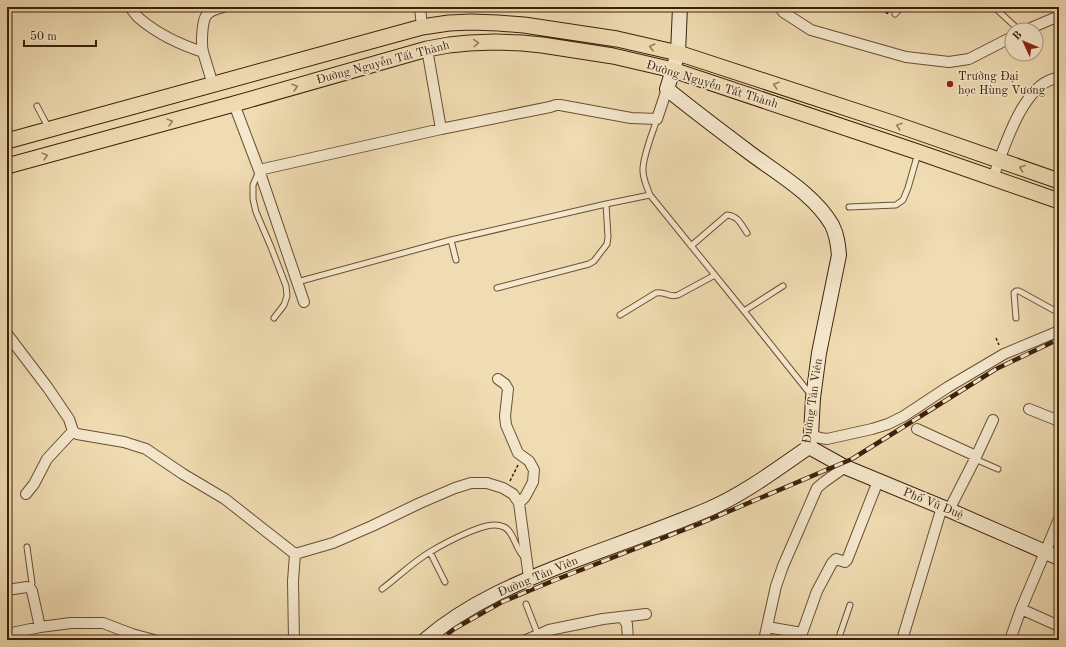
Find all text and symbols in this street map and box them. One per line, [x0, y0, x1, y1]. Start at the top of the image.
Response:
scale bar [24, 22, 96, 48]
north arrow [1004, 22, 1044, 62]
text: B [1011, 29, 1025, 43]
text: 50 m [30, 30, 57, 43]
street label: Đường Nguyễn Tất Thành [315, 38, 451, 87]
one-way arrow [473, 38, 479, 47]
one-way arrow [648, 43, 655, 52]
street label: Đường Nguyễn Tất Thành [645, 58, 780, 111]
place label: Trường Đại học Hùng Vương [958, 71, 1046, 97]
marker: Trường Đại học Hùng Vương [945, 79, 955, 89]
one-way arrow [773, 81, 780, 90]
one-way arrow [292, 83, 299, 92]
one-way arrow [167, 118, 173, 126]
one-way arrow [896, 122, 903, 131]
one-way arrow [41, 152, 48, 161]
one-way arrow [1019, 164, 1026, 172]
street label: Đường Tản Viên [801, 357, 825, 444]
street label: Phố Vũ Duệ [901, 486, 966, 522]
street label: Đường Tản Viên [496, 555, 580, 599]

